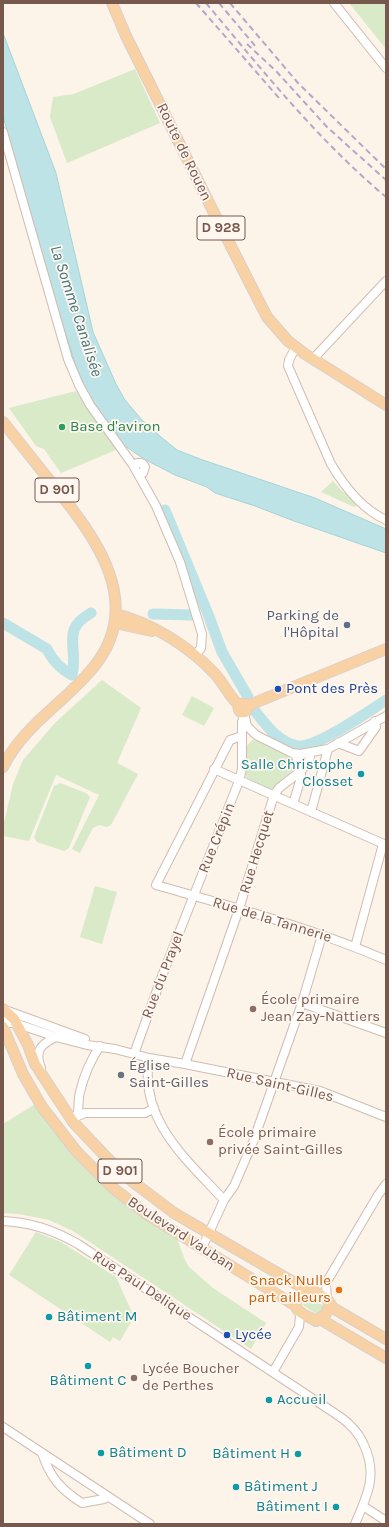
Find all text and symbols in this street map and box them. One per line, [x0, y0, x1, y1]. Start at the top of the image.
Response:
street label: Route de Rouen [153, 100, 215, 204]
road number: D 928 [197, 216, 245, 240]
water label: La Somme Canalisée [46, 243, 106, 379]
place label: Base d'aviron [70, 418, 161, 436]
marker: Base d'aviron [57, 422, 67, 432]
road number: D 901 [35, 478, 79, 502]
place label: Parking de l'Hôpital [266, 607, 339, 642]
marker: Parking de l'Hôpital [342, 620, 352, 630]
place label: Pont des Près [286, 680, 378, 698]
marker: Pont des Près [273, 684, 283, 694]
place label: Salle Christophe Closset [241, 756, 353, 791]
marker: Salle Christophe Closset [356, 769, 366, 779]
street label: Rue Crépin [195, 800, 239, 876]
street label: Rue Hecquet [236, 808, 278, 896]
street label: Rue de la Tannerie [210, 893, 334, 947]
street label: Rue du Prayel [138, 929, 188, 1021]
place label: École primaire Jean Zay-Nattiers [261, 991, 380, 1026]
marker: École primaire Jean Zay-Nattiers [248, 1004, 258, 1014]
place label: Église Saint-Gilles [129, 1057, 209, 1092]
street label: Rue Saint-Gilles [225, 1064, 335, 1106]
marker: Église Saint-Gilles [116, 1070, 126, 1080]
place label: École primaire privée Saint-Gilles [218, 1124, 343, 1159]
marker: École primaire privée Saint-Gilles [205, 1137, 215, 1147]
road number: D 901 [98, 1159, 142, 1183]
street label: Boulevard Vauban [124, 1193, 238, 1275]
street label: Rue Paul Delique [89, 1247, 195, 1325]
place label: Snack Nulle part ailleurs [248, 1272, 331, 1307]
marker: Snack Nulle part ailleurs [334, 1285, 344, 1295]
place label: Bâtiment M [57, 1308, 137, 1326]
marker: Bâtiment M [44, 1312, 54, 1322]
place label: Lycée [235, 1326, 272, 1344]
marker: Lycée [222, 1330, 232, 1340]
place label: Lycée Boucher de Perthes [142, 1360, 239, 1395]
marker: Bâtiment C [83, 1361, 93, 1371]
place label: Bâtiment C [50, 1372, 126, 1390]
marker: Lycée Boucher de Perthes [129, 1373, 139, 1383]
place label: Accueil [277, 1391, 327, 1409]
marker: Accueil [264, 1395, 274, 1405]
place label: Bâtiment D [109, 1444, 187, 1462]
place label: Bâtiment H [212, 1445, 290, 1463]
marker: Bâtiment D [96, 1448, 106, 1458]
marker: Bâtiment H [293, 1449, 303, 1459]
place label: Bâtiment J [244, 1478, 318, 1496]
marker: Bâtiment J [231, 1482, 241, 1492]
place label: Bâtiment I [256, 1498, 328, 1516]
marker: Bâtiment I [331, 1502, 341, 1512]

